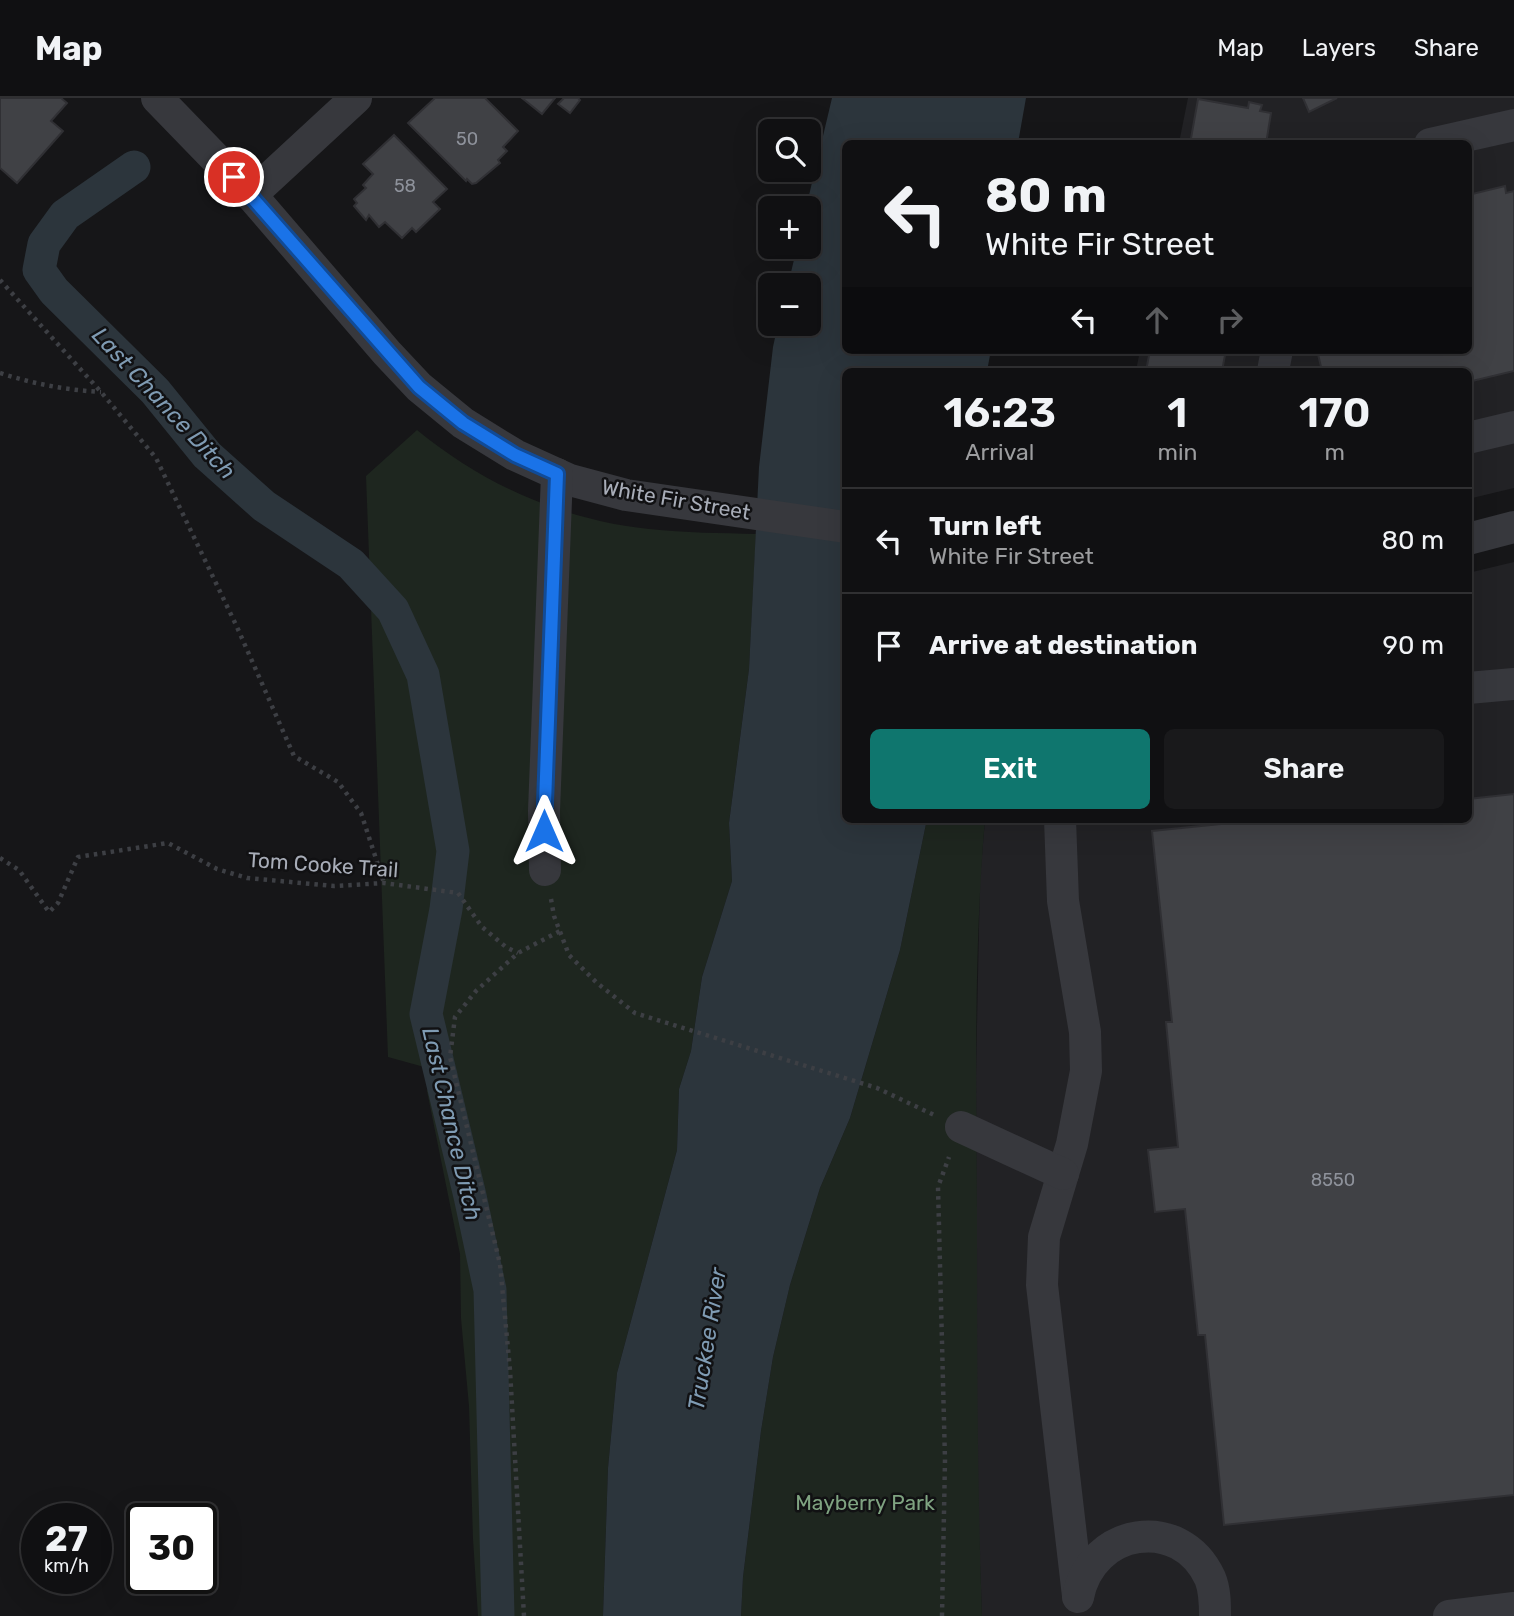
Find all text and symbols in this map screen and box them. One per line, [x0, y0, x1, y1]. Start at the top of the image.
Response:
text: Map [35, 29, 103, 68]
text: Map [1217, 34, 1264, 62]
text: Layers [1302, 34, 1376, 62]
text: Share [1414, 34, 1479, 62]
map controls [758, 119, 821, 336]
button: search [758, 119, 821, 182]
house number: 50 [456, 128, 478, 150]
pin [204, 147, 264, 207]
icon: arrive [215, 158, 253, 196]
text: 80 m [985, 166, 1107, 224]
icon: left [870, 168, 961, 259]
house number: 58 [394, 175, 416, 197]
button: + [758, 196, 821, 259]
text: White Fir Street [985, 225, 1214, 263]
button: − [758, 273, 821, 336]
icon: left [1065, 301, 1103, 339]
icon: ahead [1138, 301, 1176, 339]
icon: right [1211, 301, 1249, 339]
water label: Last Chance Ditch [86, 321, 242, 485]
text: 16:23 [943, 388, 1056, 438]
text: 1 [1167, 388, 1187, 438]
text: 170 [1299, 388, 1371, 438]
text: Arrival [965, 438, 1034, 466]
text: min [1157, 438, 1197, 466]
text: m [1324, 438, 1345, 466]
street label: White Fir Street [600, 474, 752, 525]
text: Turn left [929, 511, 1041, 542]
icon: left [870, 522, 908, 560]
text: 80 m [1381, 525, 1444, 556]
text: White Fir Street [929, 542, 1094, 570]
icon: arrive [870, 627, 908, 665]
text: Arrive at destination [929, 630, 1197, 661]
text: 90 m [1383, 630, 1444, 661]
button: Exit [870, 729, 1150, 809]
button: Share [1164, 729, 1444, 809]
position arrow [507, 794, 581, 868]
street label: Tom Cooke Trail [247, 847, 399, 882]
water label: Last Chance Ditch [416, 1025, 488, 1223]
house number: 8550 [1311, 1169, 1355, 1191]
water label: Truckee River [682, 1264, 732, 1412]
park label: Mayberry Park [795, 1490, 935, 1515]
speed limit sign: 30 [126, 1503, 217, 1594]
text: 27 [45, 1518, 88, 1560]
text: km/h [44, 1555, 89, 1577]

